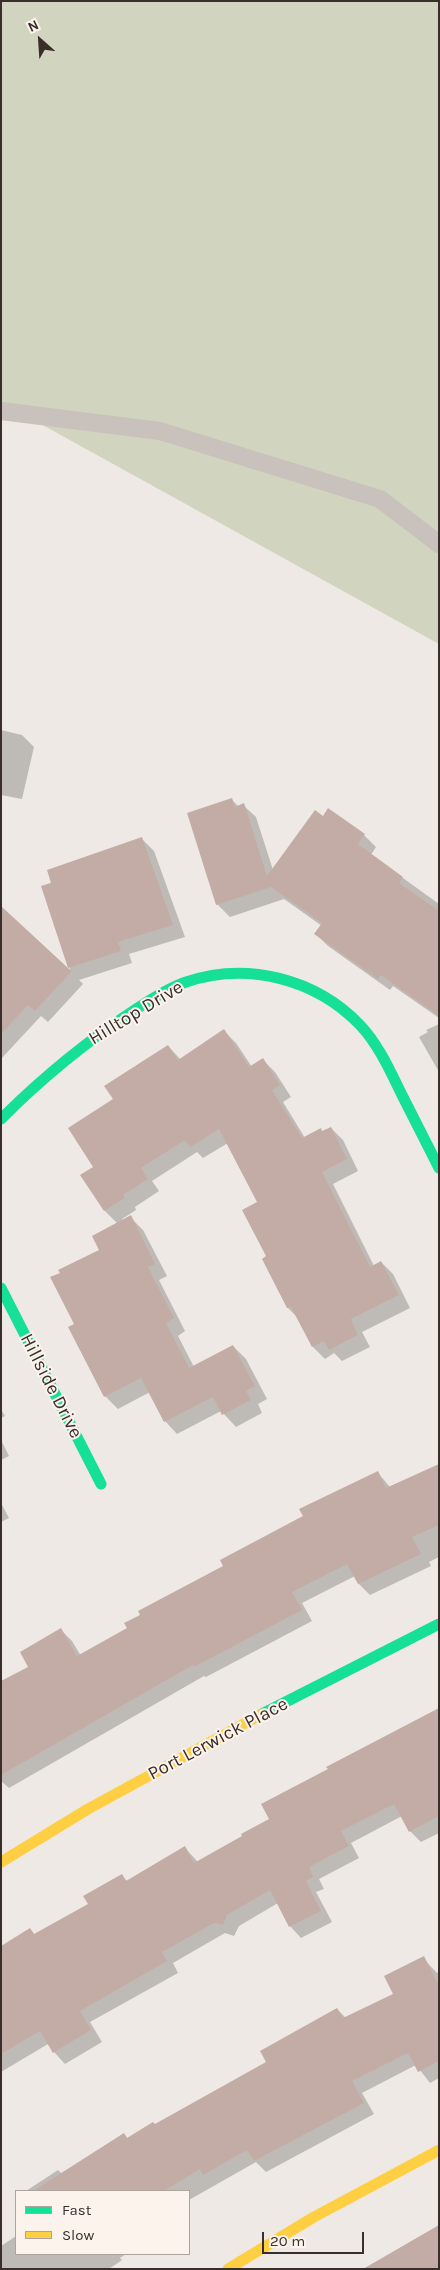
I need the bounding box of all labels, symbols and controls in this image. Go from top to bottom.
north arrow [15,15,65,65]
text: N [25,16,41,36]
street label: Hilltop Drive [84,976,188,1050]
street label: Hillside Drive [15,1330,87,1442]
street label: Port Lerwick Place [144,1692,292,1786]
legend [15,2190,190,2255]
text: Fast [62,2201,91,2219]
scale bar [265,2222,368,2254]
text: Slow [62,2226,94,2244]
text: 20 m [270,2232,305,2250]

